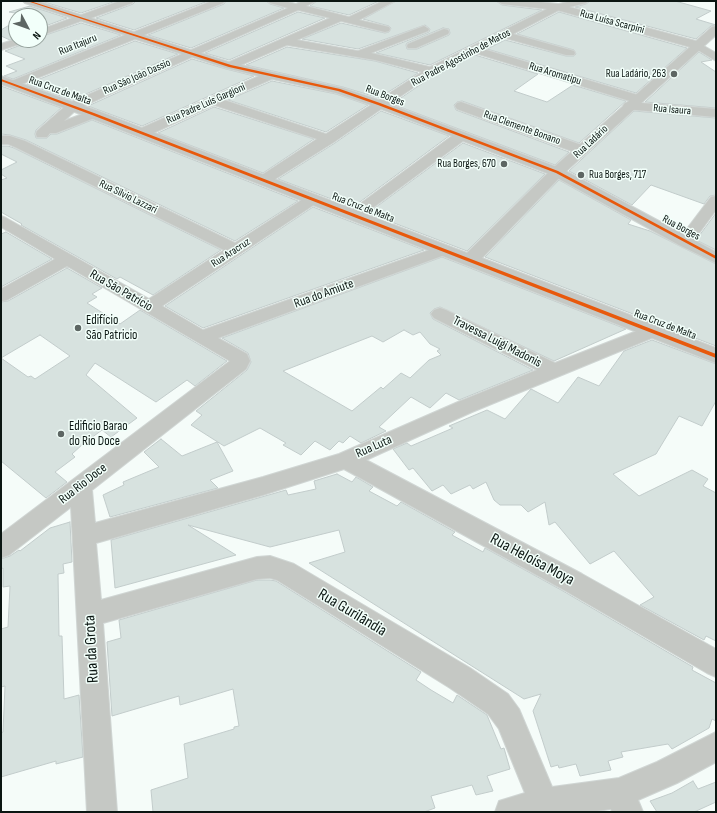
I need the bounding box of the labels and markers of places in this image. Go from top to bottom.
place label: Rua Ladário, 263 [606,67,666,81]
marker: Rua Ladário, 263 [669,69,679,79]
place label: Rua Borges, 670 [437,157,496,171]
marker: Rua Borges, 670 [499,159,509,169]
place label: Rua Borges, 717 [589,168,646,182]
marker: Rua Borges, 717 [576,170,586,180]
place label: Edifício São Patricio [86,313,137,344]
marker: Edifício São Patricio [73,323,83,333]
place label: Edificio Barao do Rio Doce [69,419,128,450]
marker: Edificio Barao do Rio Doce [56,429,66,439]

